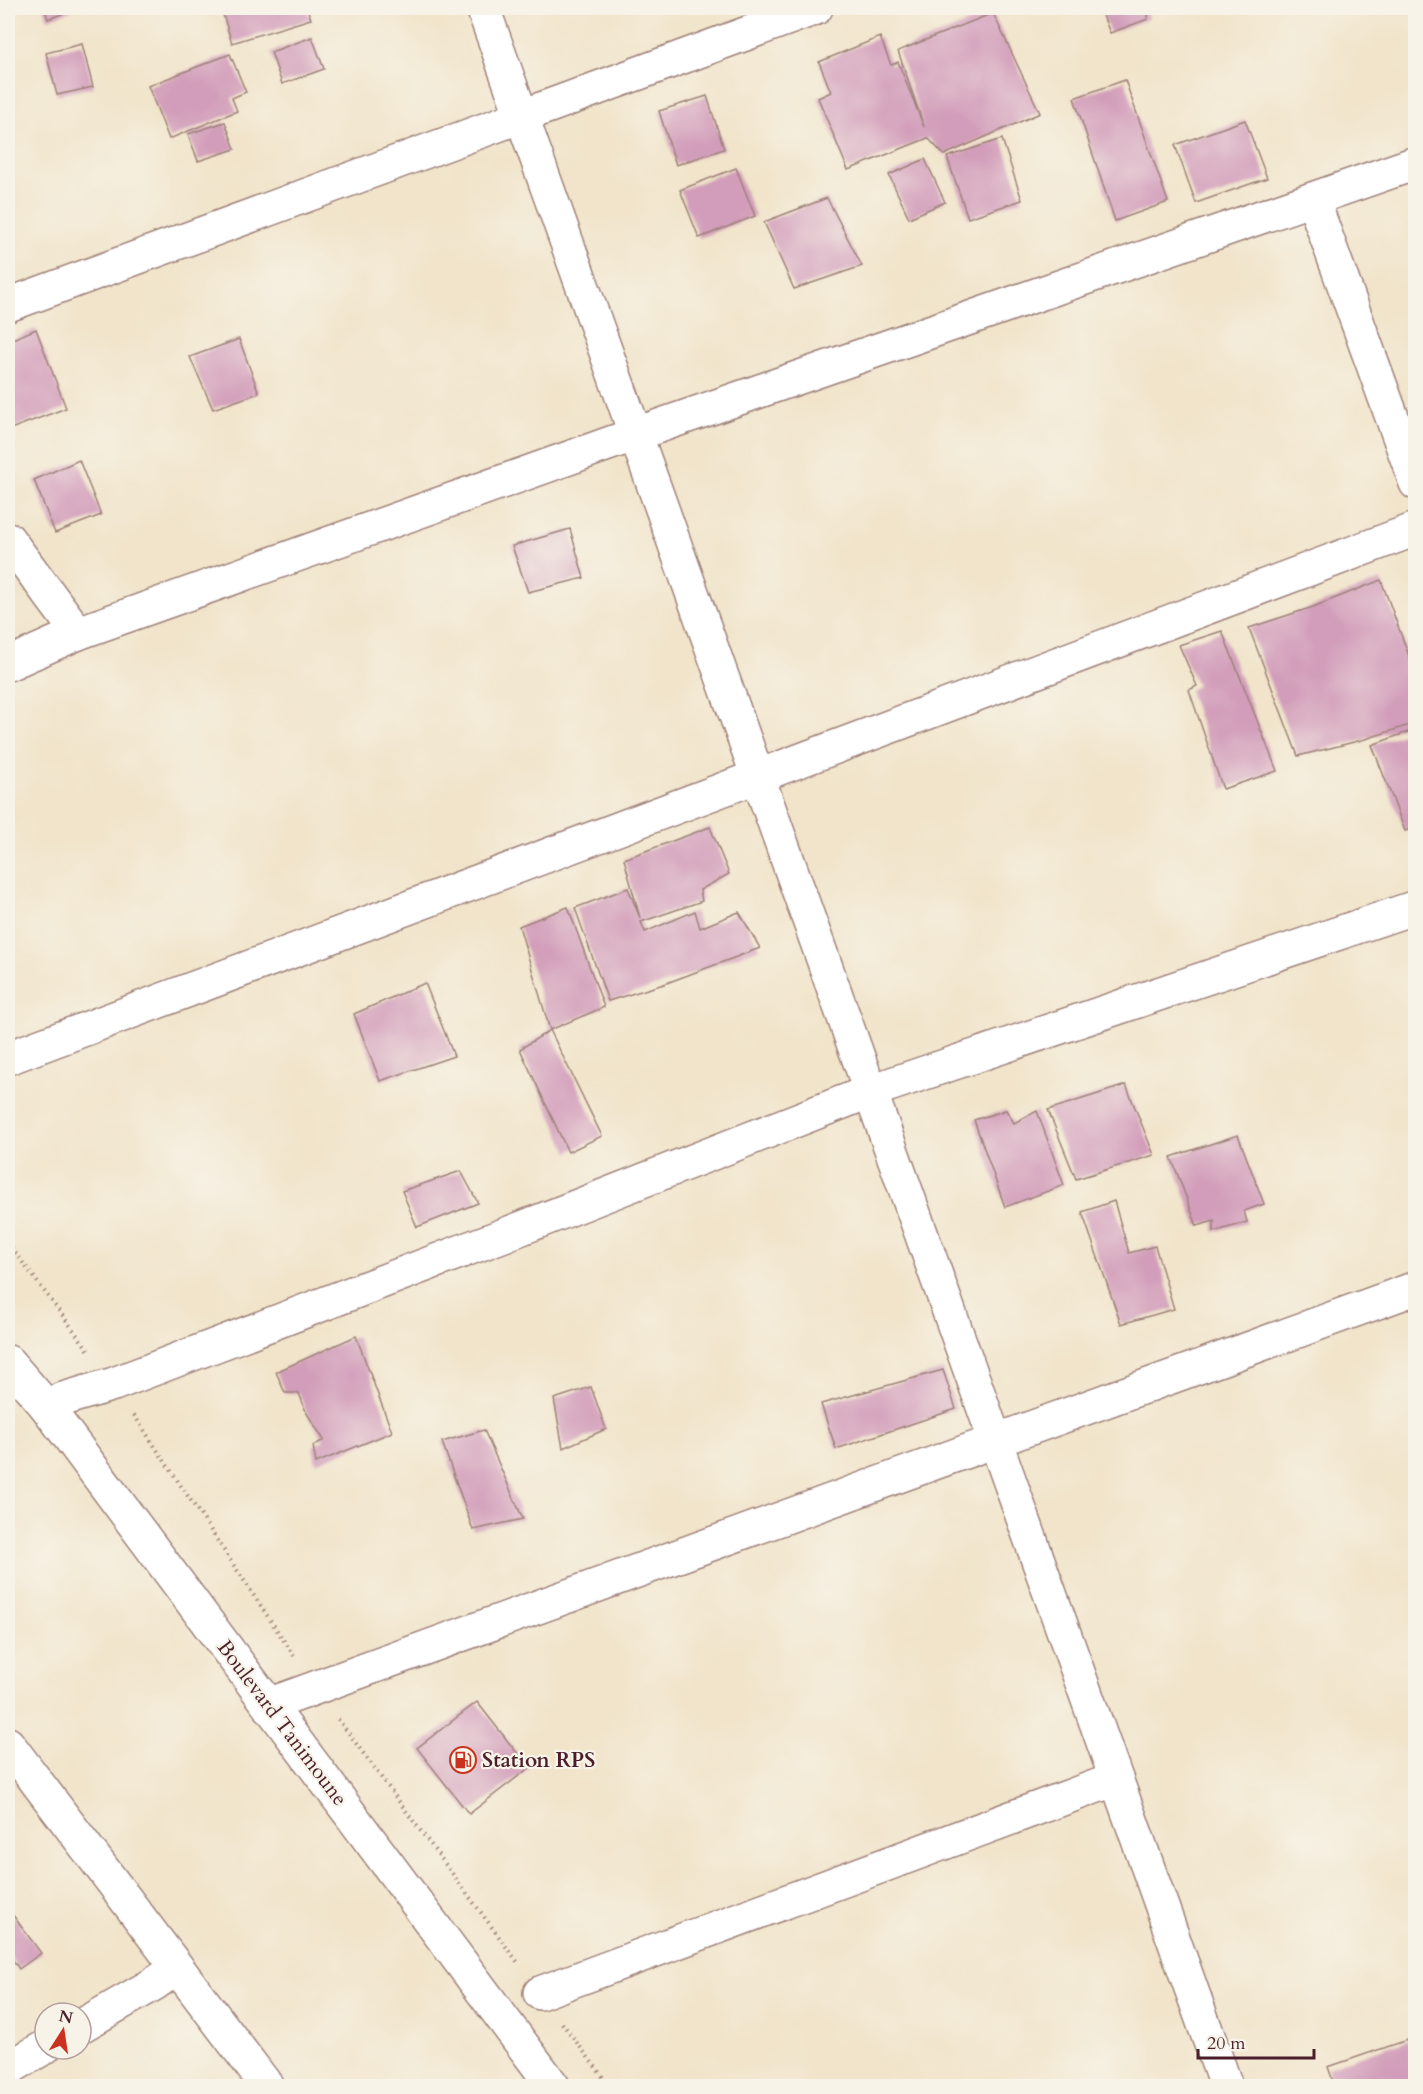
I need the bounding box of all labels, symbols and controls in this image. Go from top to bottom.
street label: Boulevard Tanimoune [210,1634,354,1812]
fuel station icon: Station RPS [448,1745,478,1775]
place label: Station RPS [482,1746,595,1775]
north arrow [33,2001,93,2061]
text: N [57,2005,75,2030]
scale bar [1198,2022,1314,2060]
text: 20 m [1207,2031,1246,2056]

